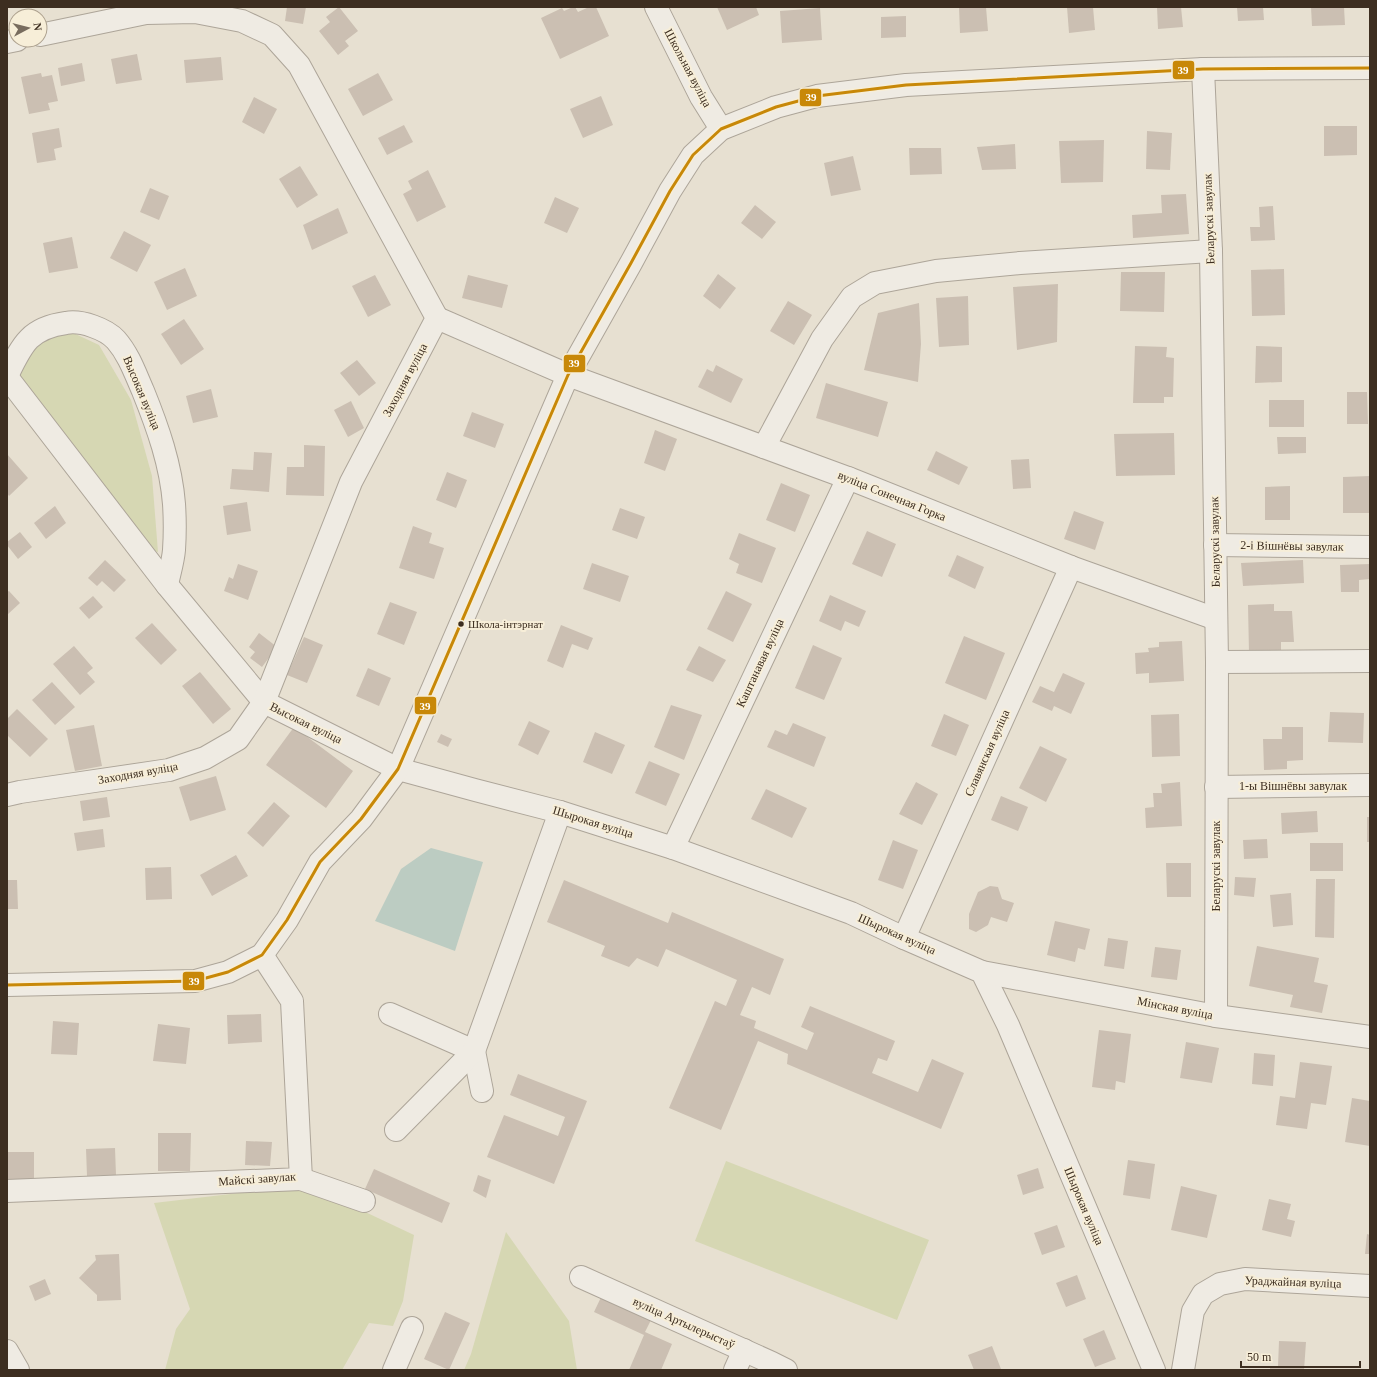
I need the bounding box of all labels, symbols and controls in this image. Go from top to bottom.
north arrow [8,8,48,48]
text: N [31,22,44,32]
street label: Школьная вуліца [661,26,715,110]
line badge: 39 [1172,60,1195,80]
text: 39 [1178,64,1189,76]
line badge: 39 [799,88,822,107]
text: 39 [806,91,817,103]
street label: Беларускі завулак [1200,173,1218,265]
street label: Заходняя вуліца [380,340,430,419]
street label: Высокая вуліца [120,354,164,433]
line badge: 39 [563,354,586,373]
text: 39 [569,357,580,369]
street label: вуліца Сонечная Горка [836,468,949,524]
street label: Беларускі завулак [1207,496,1223,588]
street label: 2-і Вішнёвы завулак [1240,538,1344,554]
street label: Каштанавая вуліца [733,616,787,709]
place label: Школа-інтэрнат [468,618,543,630]
marker: Школа-інтэрнат [456,619,466,629]
line badge: 39 [414,696,437,715]
street label: Высокая вуліца [268,699,345,747]
text: 39 [420,700,431,712]
street label: Славянская вуліца [962,707,1013,799]
street label: Заходняя вуліца [97,759,180,787]
street label: 1-ы Вішнёвы завулак [1239,779,1347,793]
street label: Шырокая вуліца [551,803,636,841]
street label: Беларускі завулак [1209,820,1223,911]
street label: Шырокая вуліца [856,911,939,958]
line badge: 39 [182,971,205,991]
text: 39 [189,975,200,987]
street label: Мінская вуліца [1136,994,1215,1022]
street label: Шырокая вуліца [1061,1165,1107,1248]
street label: Майскі завулак [218,1169,296,1189]
street label: Ураджайная вуліца [1244,1273,1342,1291]
street label: вуліца Артылерыстаў [631,1294,737,1352]
scale bar [1241,1343,1360,1369]
text: 50 m [1247,1350,1272,1364]

